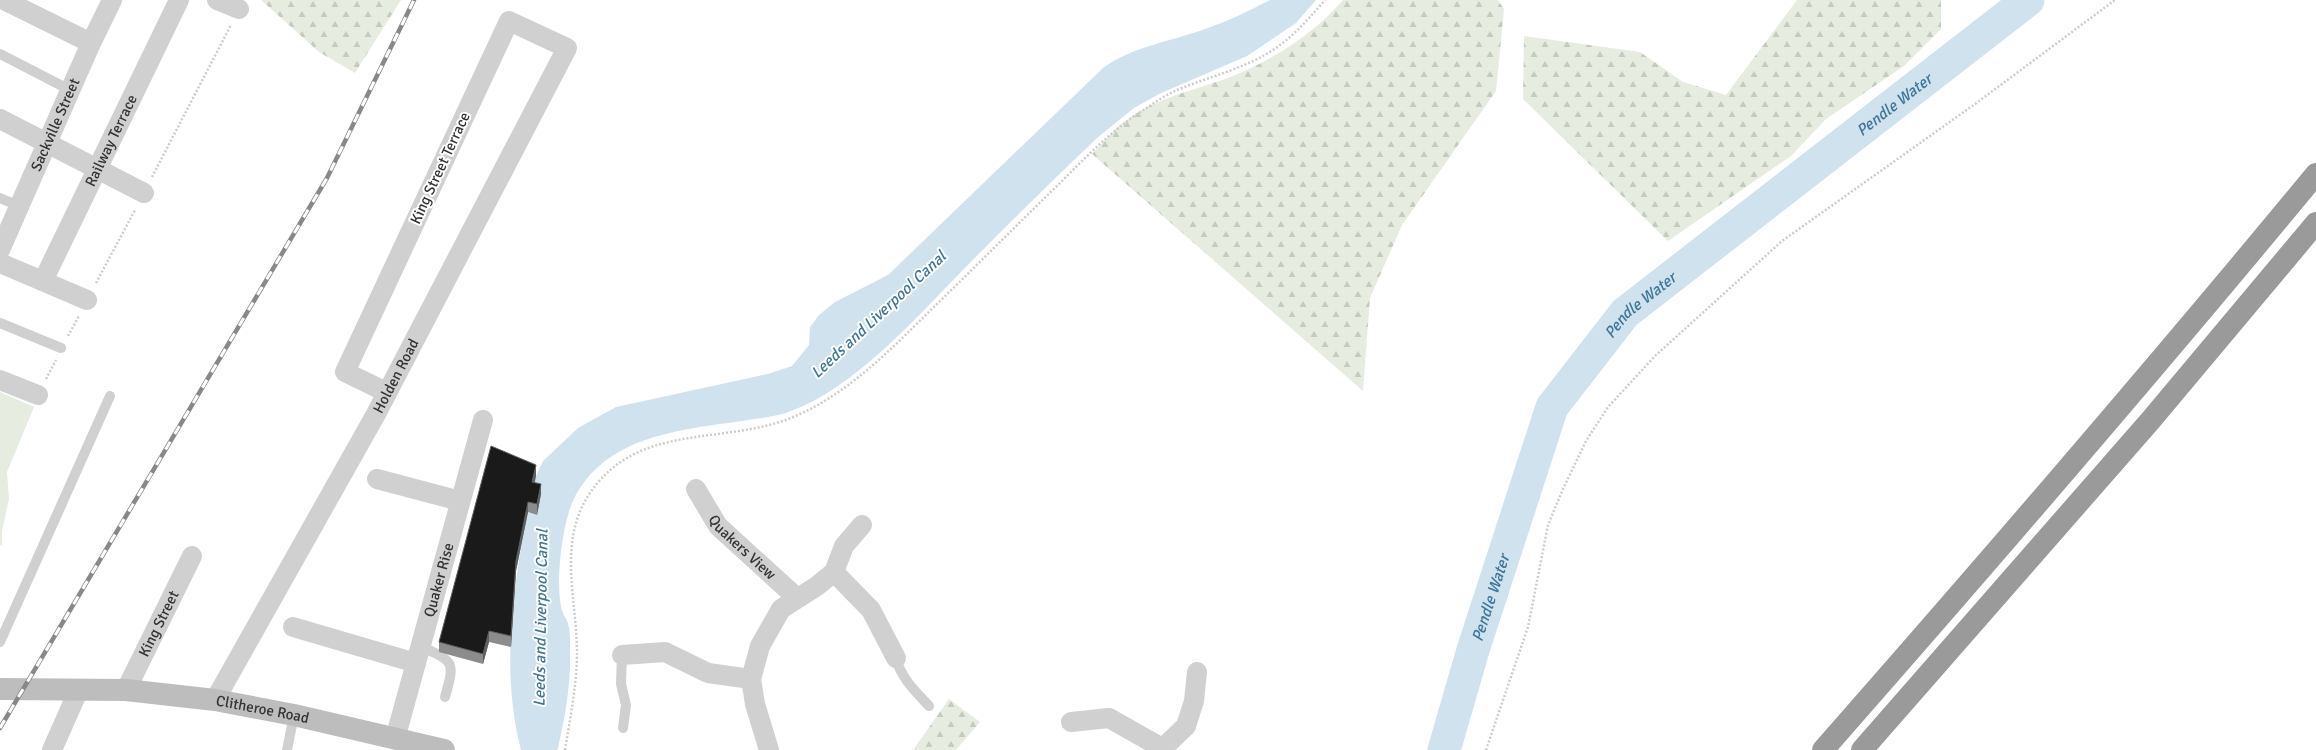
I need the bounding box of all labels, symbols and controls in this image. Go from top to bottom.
water label: Pendle Water [1853,68,1938,141]
street label: Sackville Street [27,75,83,174]
street label: Railway Terrace [81,92,141,190]
street label: King Street Terrace [406,109,474,227]
water label: Leeds and Liverpool Canal [807,246,951,383]
water label: Pendle Water [1600,267,1682,343]
street label: Holden Road [369,336,423,416]
street label: Quakers View [704,512,780,583]
water label: Leeds and Liverpool Canal [529,528,553,707]
street label: Quaker Rise [420,541,458,619]
water label: Pendle Water [1467,550,1515,644]
street label: King Street [135,588,183,660]
street label: Clitheroe Road [215,691,311,727]

